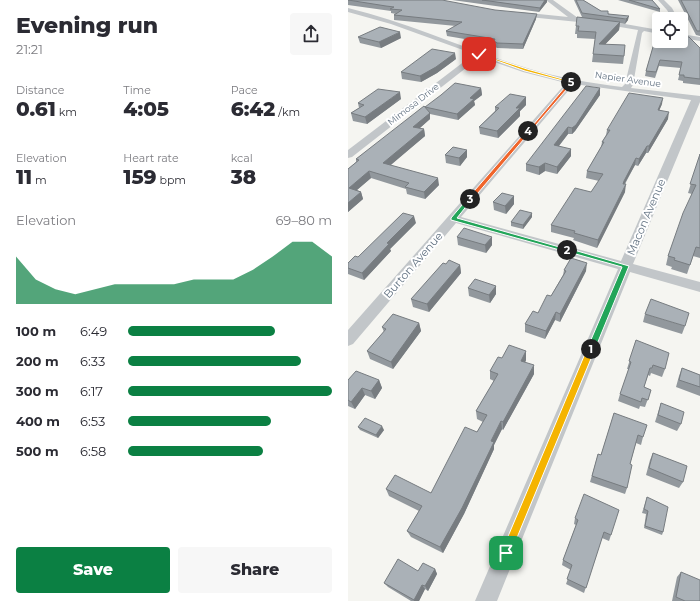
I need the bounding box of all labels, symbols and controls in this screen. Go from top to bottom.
text: Evening run [16,12,158,39]
map controls [652,12,688,48]
button: locate [652,12,688,48]
button: share [290,13,332,55]
pin [462,37,496,71]
text: 21:21 [16,41,43,57]
icon: check [468,43,490,65]
street label: Napier Avenue [594,69,662,89]
pin: 5 [561,72,581,92]
text: 5 [568,75,574,89]
street label: Mimosa Drive [385,80,441,127]
text: Distance [16,83,64,97]
text: Time [123,83,151,97]
text: Pace [231,83,258,97]
text: 0.61 [16,97,56,121]
text: 4:05 [123,97,169,121]
text: 6:42 [231,97,275,121]
text: km [56,105,77,119]
text: /km [275,105,300,119]
pin: 4 [518,121,538,141]
text: 4 [524,124,532,138]
text: Elevation [16,151,67,165]
text: Heart rate [123,151,179,165]
text: kcal [231,151,253,165]
text: 11 [16,165,32,189]
text: 159 [123,165,157,189]
text: 38 [231,165,256,189]
text: m [32,173,47,187]
text: bpm [157,173,186,187]
street label: Macon Avenue [624,176,669,257]
pin: 3 [460,189,480,209]
text: 3 [467,192,473,206]
text: Elevation [16,212,76,228]
text: 69–80 m [275,212,332,228]
street label: Burton Avenue [380,229,446,301]
pin: 2 [557,240,577,260]
text: 2 [564,243,570,257]
text: 100 m [16,323,56,339]
text: 6:49 [80,323,107,339]
pin: 1 [581,339,601,359]
text: 1 [589,342,593,356]
text: 200 m [16,353,59,369]
text: 6:33 [80,353,105,369]
text: 300 m [16,383,59,399]
text: 6:17 [80,383,103,399]
text: 400 m [16,413,60,429]
text: 6:53 [80,413,105,429]
text: 500 m [16,443,59,459]
text: 6:58 [80,443,106,459]
pin [489,536,523,570]
icon: arrive [495,542,517,564]
button: Save [16,547,170,593]
button: Share [178,547,332,593]

